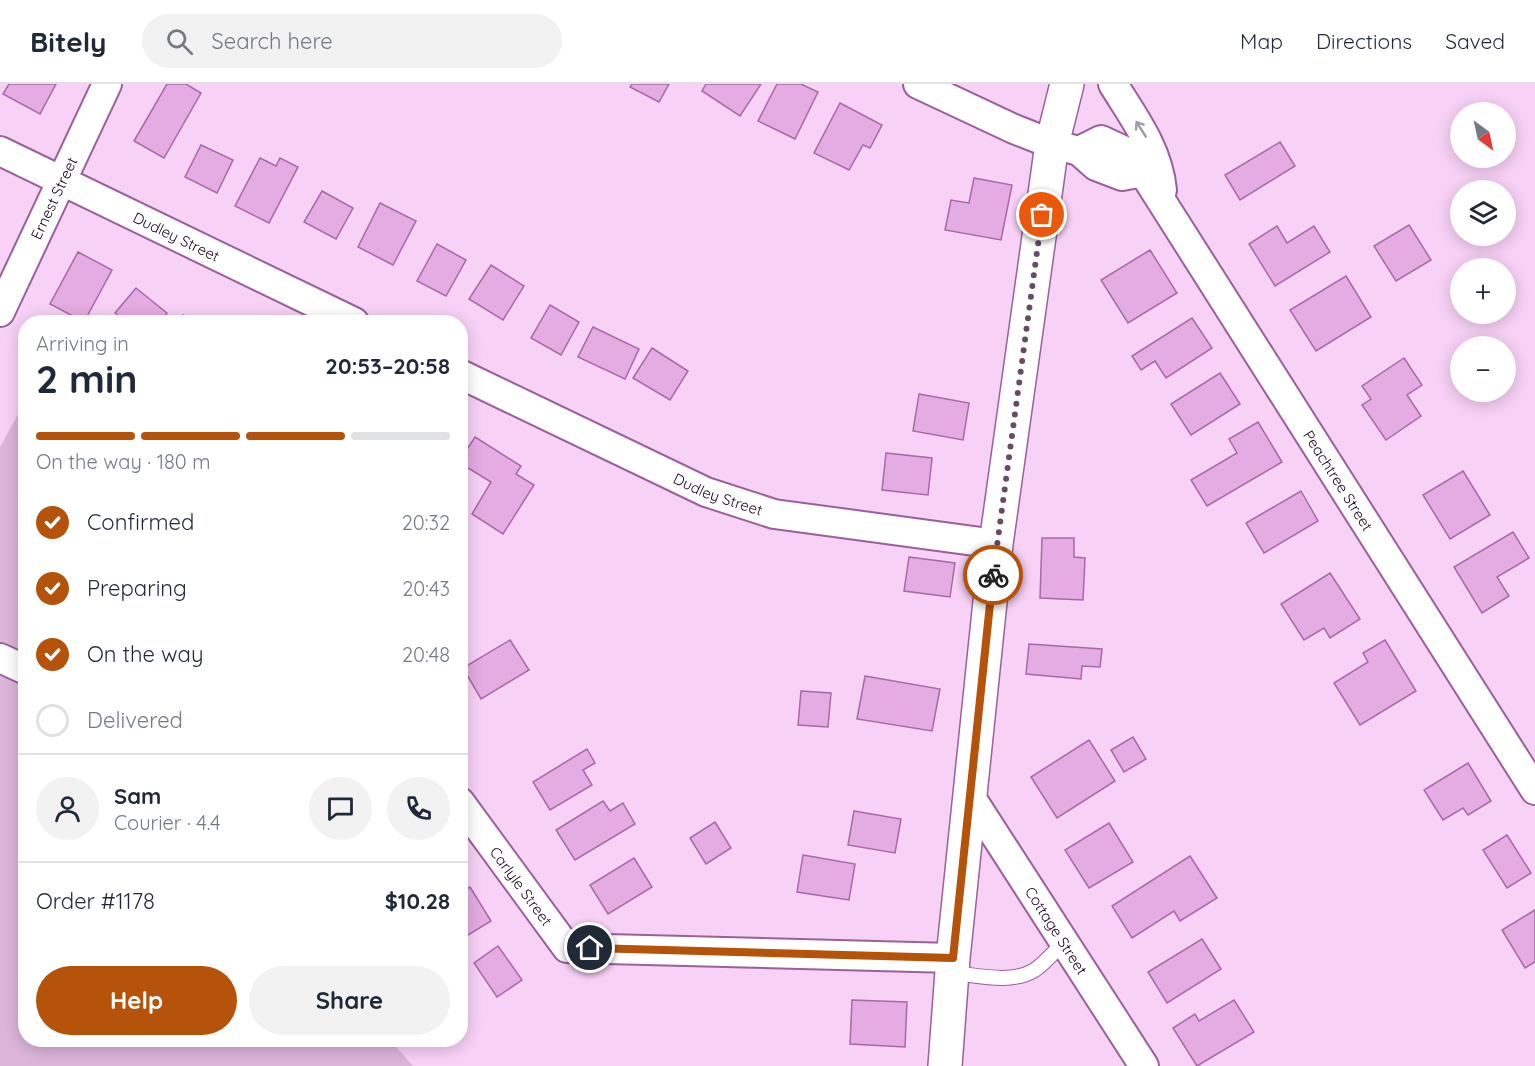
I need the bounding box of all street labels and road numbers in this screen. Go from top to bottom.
street label: Ernest Street [26,154,81,242]
street label: Dudley Street [130,207,223,265]
street label: Peachtree Street [1300,427,1378,534]
street label: Dudley Street [671,468,765,519]
street label: Carlyle Street [486,843,557,929]
street label: Cottage Street [1021,883,1092,978]

